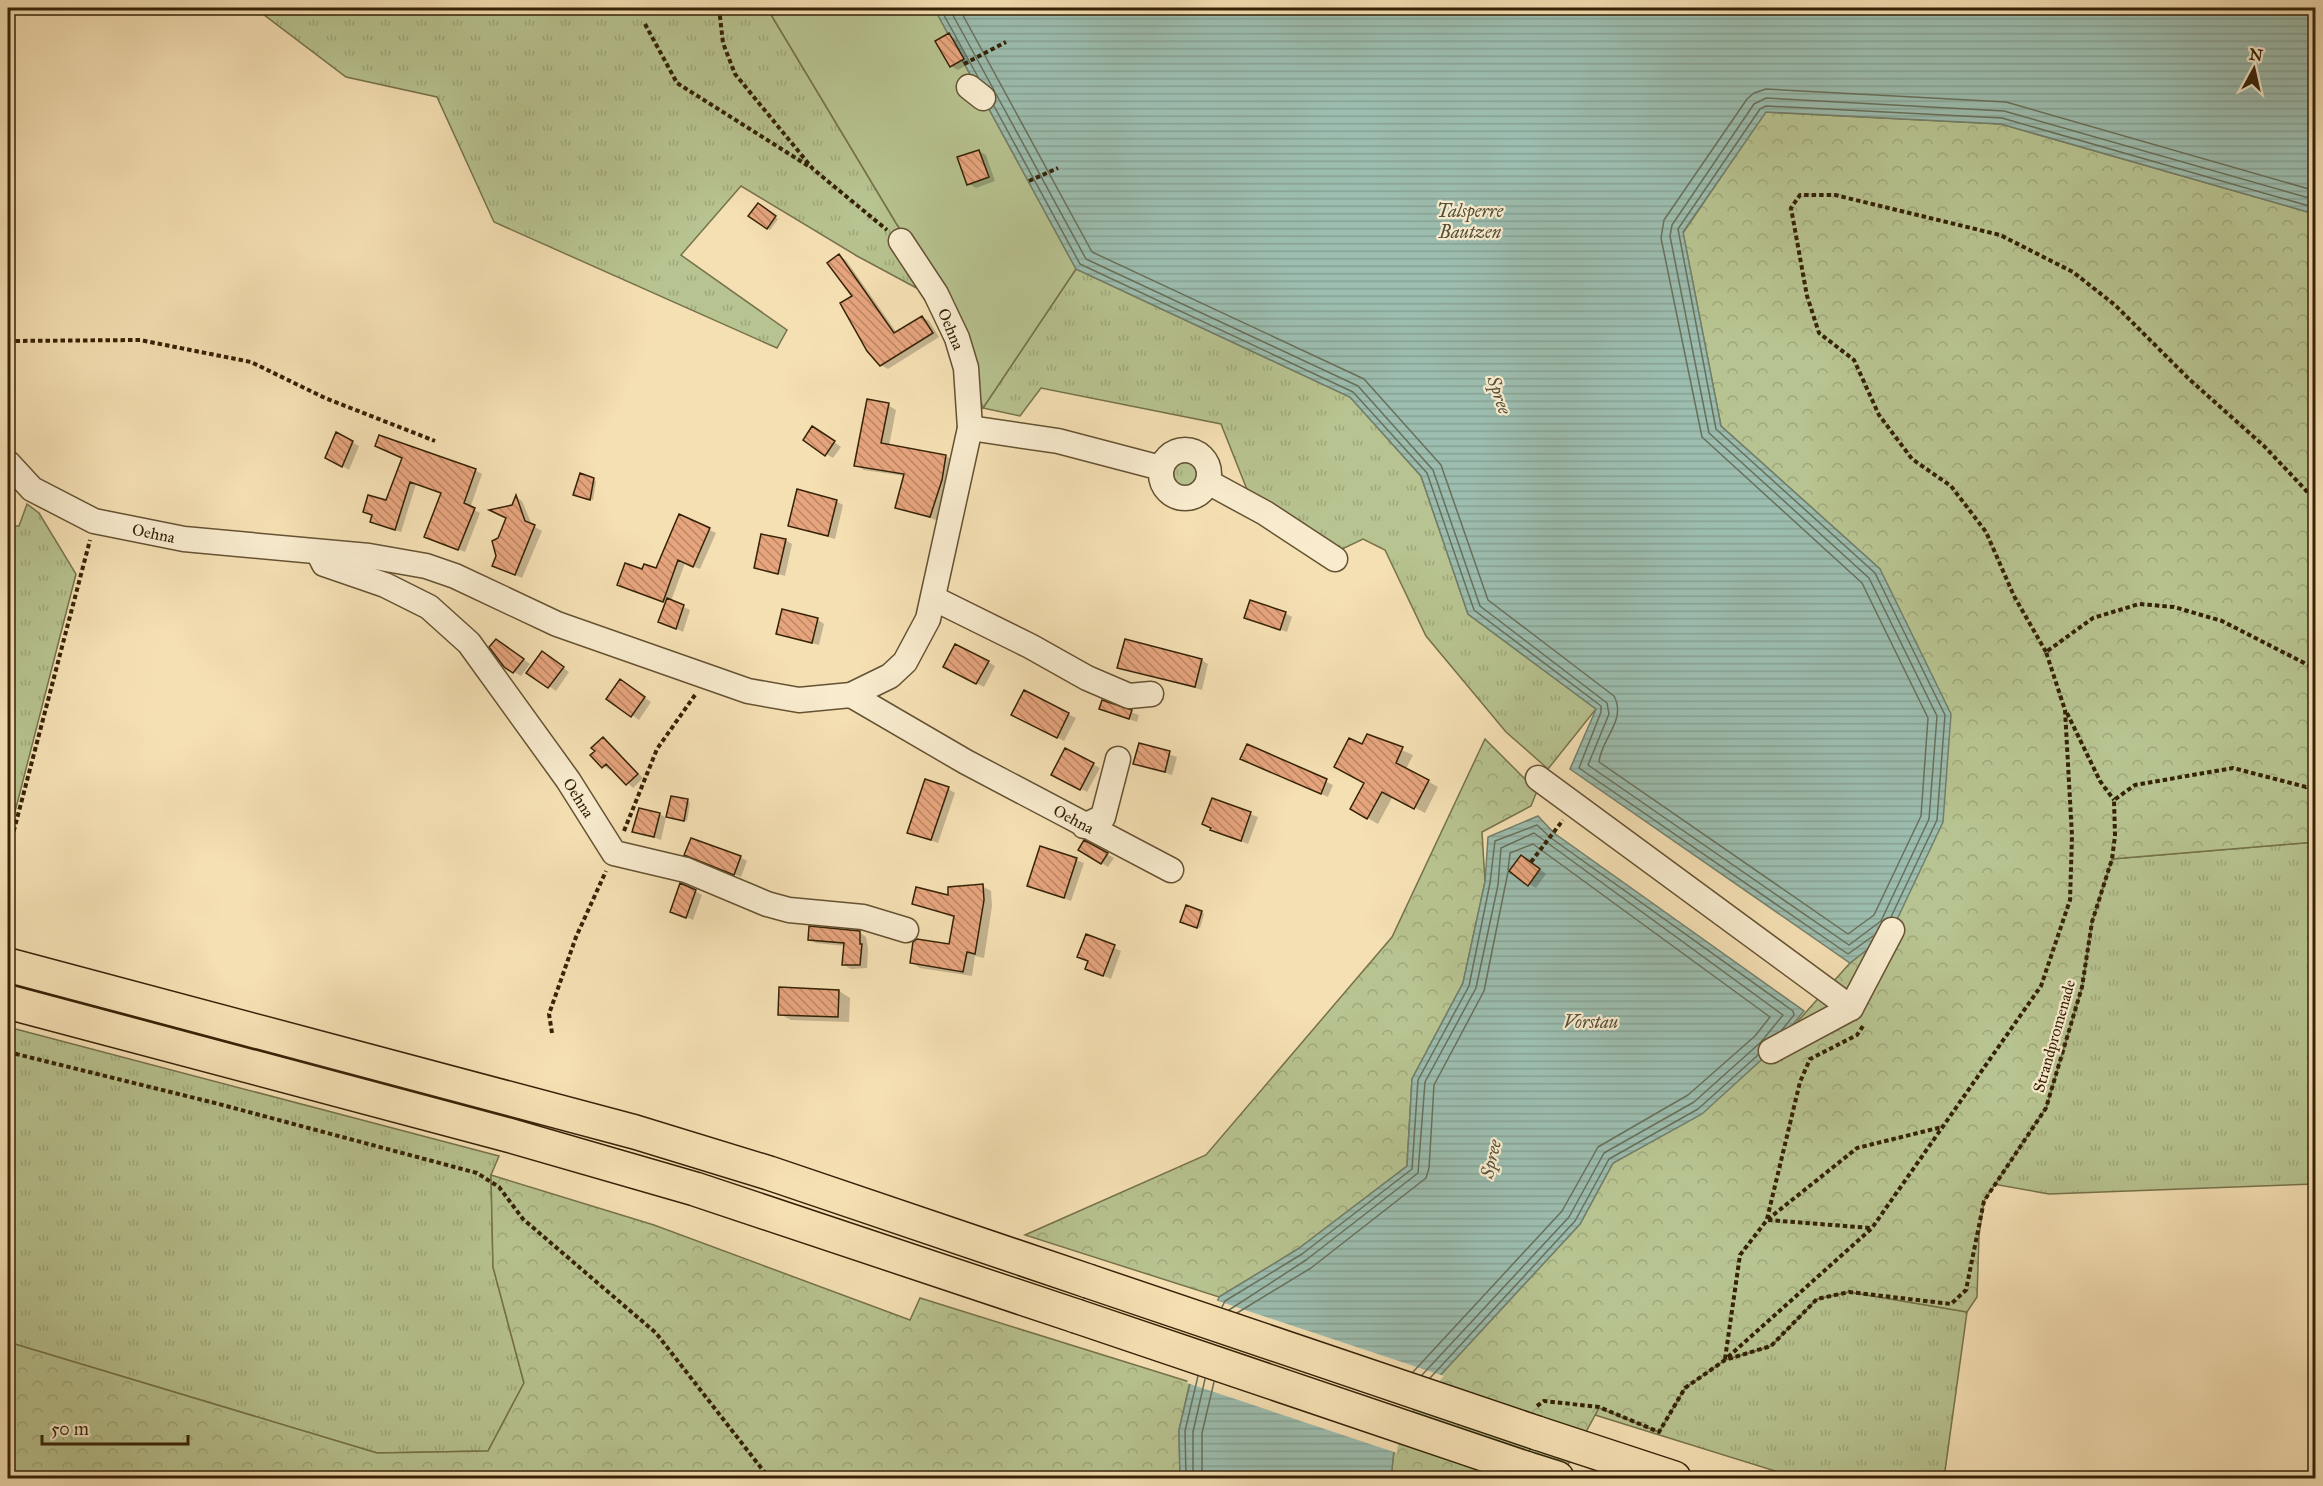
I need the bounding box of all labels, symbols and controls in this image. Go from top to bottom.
north arrow [2224,39,2284,99]
text: N [2248,44,2264,65]
water label: Talsperre Bautzen [1437,200,1505,243]
street label: Oehna [934,305,968,353]
water label: Spree [1481,372,1516,419]
street label: Oehna [131,519,177,547]
street label: Oehna [560,774,599,821]
street label: Oehna [1050,800,1098,837]
street label: Strandpromenade [2029,977,2079,1095]
water label: Vorstau [1564,1011,1618,1033]
water label: Spree [1476,1136,1507,1182]
scale bar [42,1408,188,1446]
text: 50 m [51,1418,89,1440]

